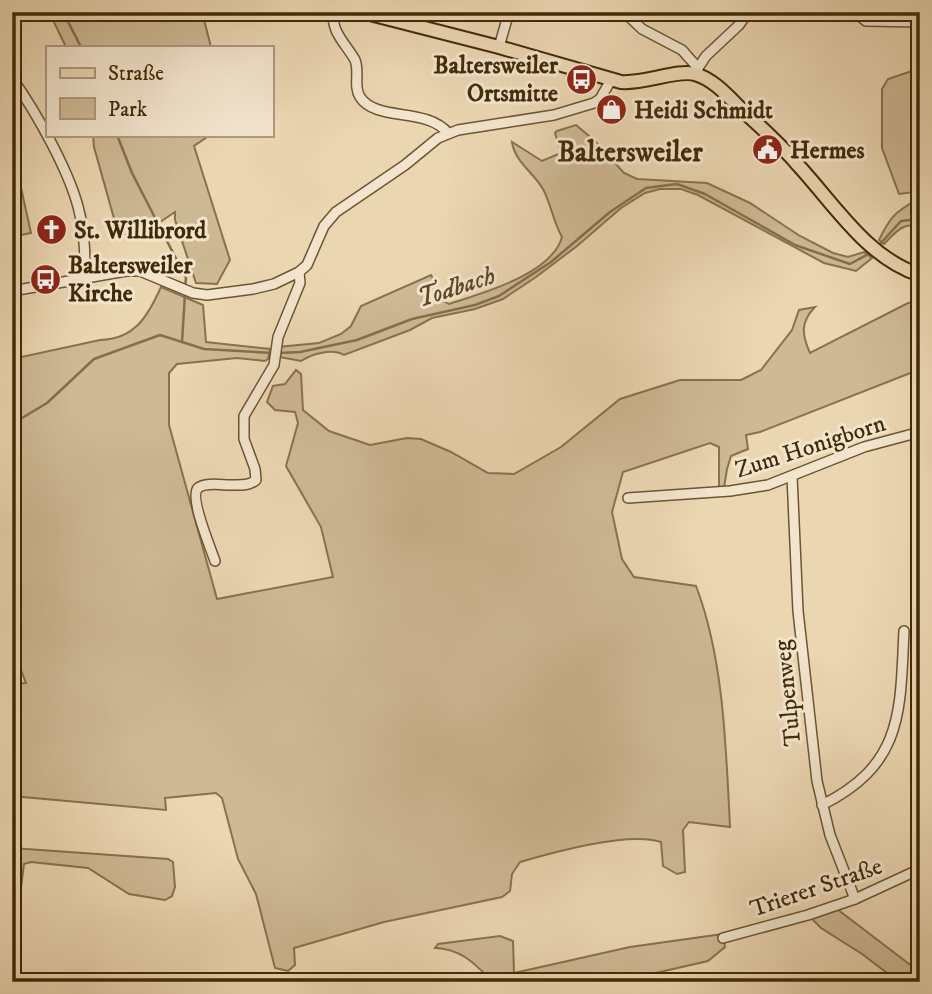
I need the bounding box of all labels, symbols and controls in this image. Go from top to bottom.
legend [46,46,273,136]
place label: Baltersweiler Ortsmitte [434,51,559,109]
text: Straße [108,61,164,87]
bus stop icon: Baltersweiler Ortsmitte [564,62,598,96]
shop icon: Heidi Schmidt [594,93,628,127]
place label: Heidi Schmidt [634,96,773,126]
text: Park [108,97,148,123]
public building icon: Hermes [750,133,784,167]
district label: Baltersweiler [557,135,703,170]
place label: Hermes [790,136,865,166]
church icon: St. Willibrord [34,213,68,247]
place label: St. Willibrord [74,216,207,246]
place label: Baltersweiler Kirche [68,251,194,309]
water label: Todbach [413,259,500,316]
bus stop icon: Baltersweiler Kirche [28,262,62,296]
street label: Zum Honigborn [731,408,890,485]
street label: Tulpenweg [767,638,808,747]
street label: Trierer Straße [746,851,886,925]

